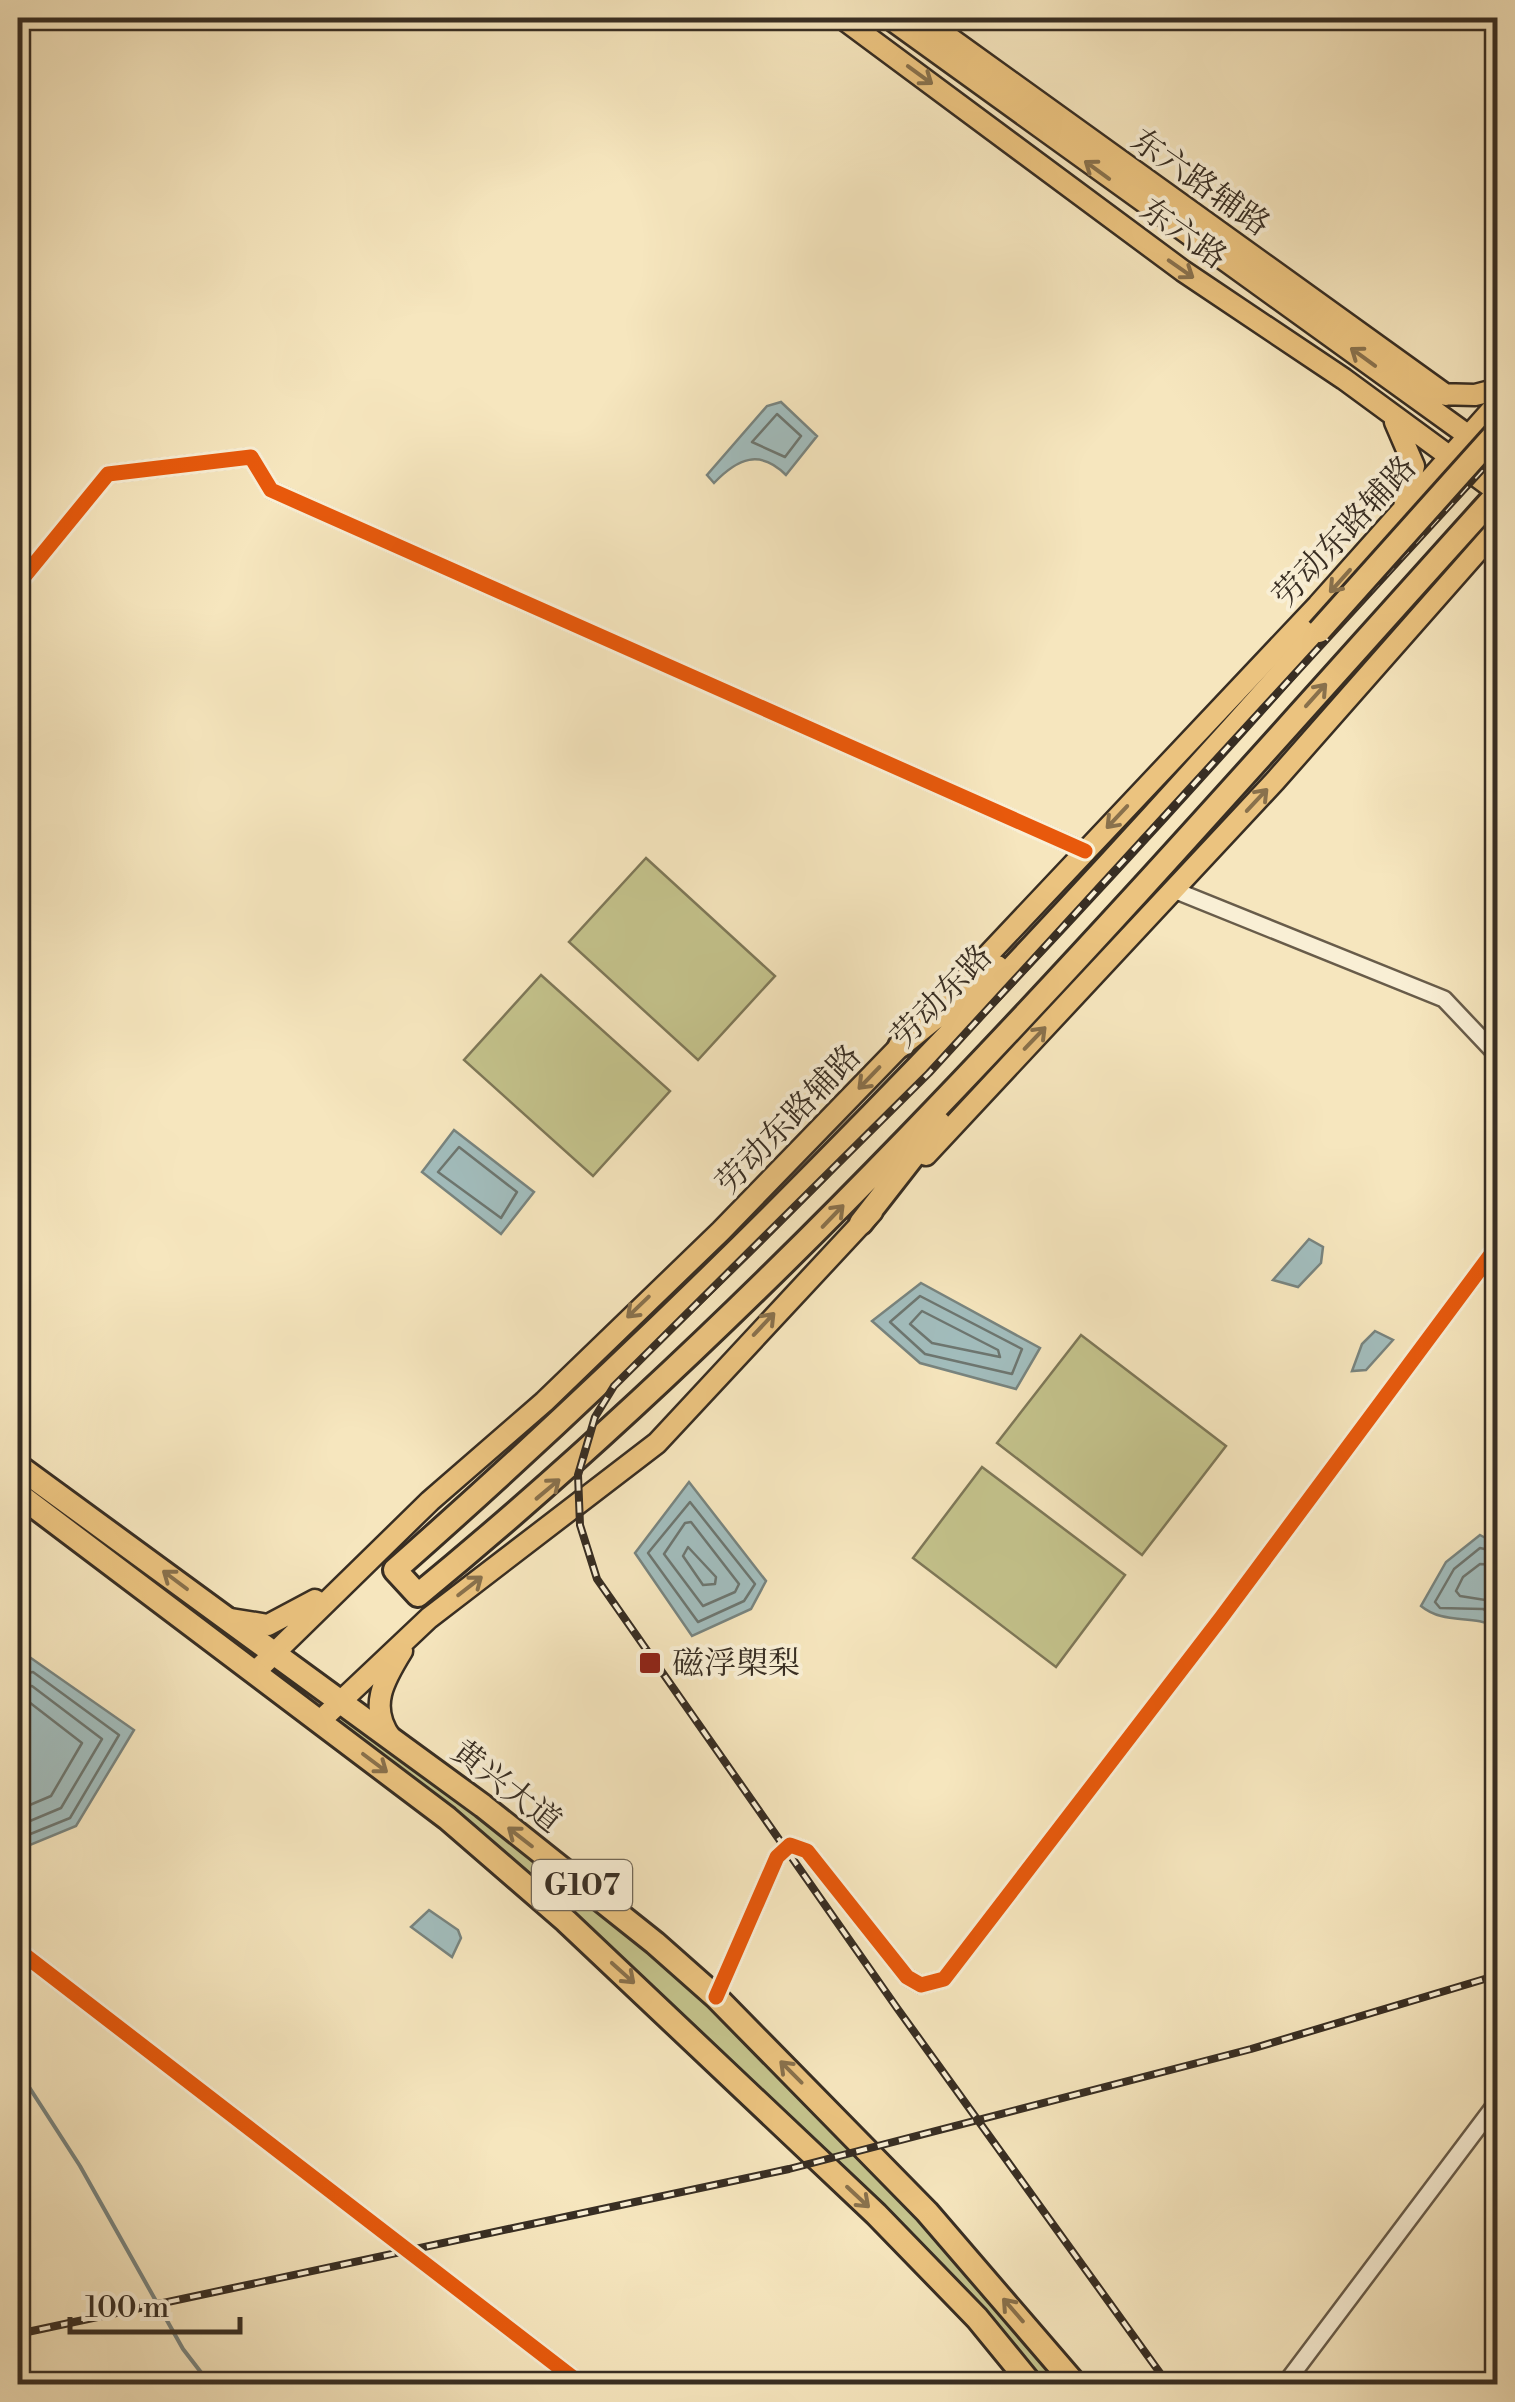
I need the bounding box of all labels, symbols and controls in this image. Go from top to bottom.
one-way arrow [906,65,933,86]
street label: 东六路辅路 [1124,120,1278,244]
one-way arrow [1084,159,1112,180]
street label: 东六路 [1134,190,1234,276]
one-way arrow [1167,258,1194,279]
one-way arrow [1350,347,1377,368]
street label: 劳动东路辅路 [1265,448,1425,616]
one-way arrow [1329,568,1352,593]
one-way arrow [1304,683,1327,708]
one-way arrow [1245,788,1268,813]
one-way arrow [1105,805,1129,829]
street label: 劳动东路 [883,937,1001,1057]
one-way arrow [1023,1026,1047,1050]
street label: 劳动东路辅路 [708,1037,870,1203]
one-way arrow [857,1066,881,1090]
one-way arrow [821,1204,845,1228]
one-way arrow [627,1295,651,1319]
one-way arrow [752,1313,776,1337]
one-way arrow [534,1478,560,1500]
one-way arrow [162,1569,189,1590]
one-way arrow [456,1575,483,1596]
place label: 磁浮㮾梨 [672,1644,800,1684]
marker: 磁浮㮾梨 [637,1650,663,1676]
street label: 黄兴大道 [444,1732,569,1842]
one-way arrow [361,1752,388,1773]
one-way arrow [507,1826,533,1848]
road number: G107 [532,1860,632,1910]
one-way arrow [610,1961,635,1984]
one-way arrow [780,2061,804,2085]
one-way arrow [845,2185,870,2209]
scale bar [70,2272,240,2334]
text: 100 m [85,2289,169,2327]
one-way arrow [1001,2298,1024,2323]

